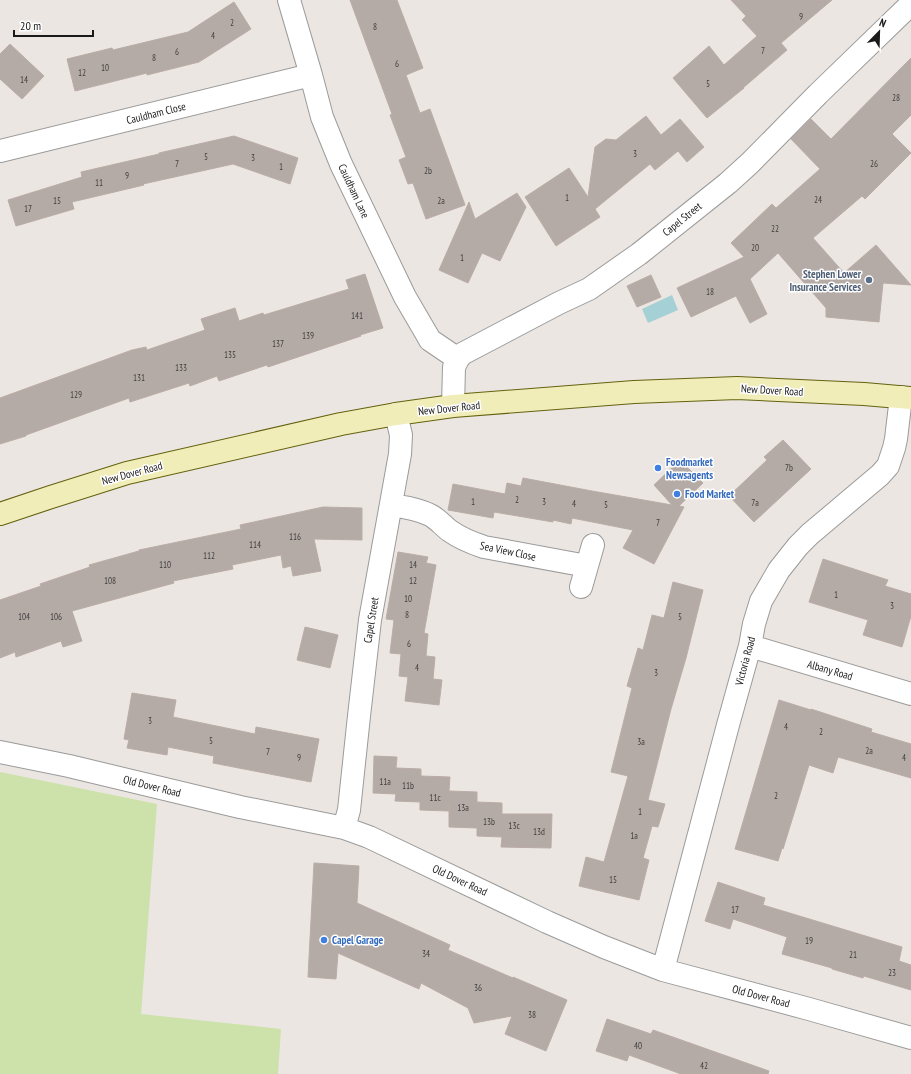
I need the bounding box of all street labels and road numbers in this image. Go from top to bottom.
street label: Cauldham Close [125,99,188,127]
street label: Cauldham Lane [335,162,373,221]
street label: Capel Street [660,199,704,239]
street label: New Dover Road [741,381,804,399]
street label: New Dover Road [417,398,481,418]
street label: New Dover Road [100,458,164,488]
street label: Sea View Close [479,538,538,564]
street label: Capel Street [360,596,382,644]
street label: Victoria Road [732,635,758,688]
street label: Albany Road [806,657,855,683]
street label: Old Dover Road [122,772,183,800]
street label: Old Dover Road [430,861,490,899]
street label: Old Dover Road [731,982,792,1010]

